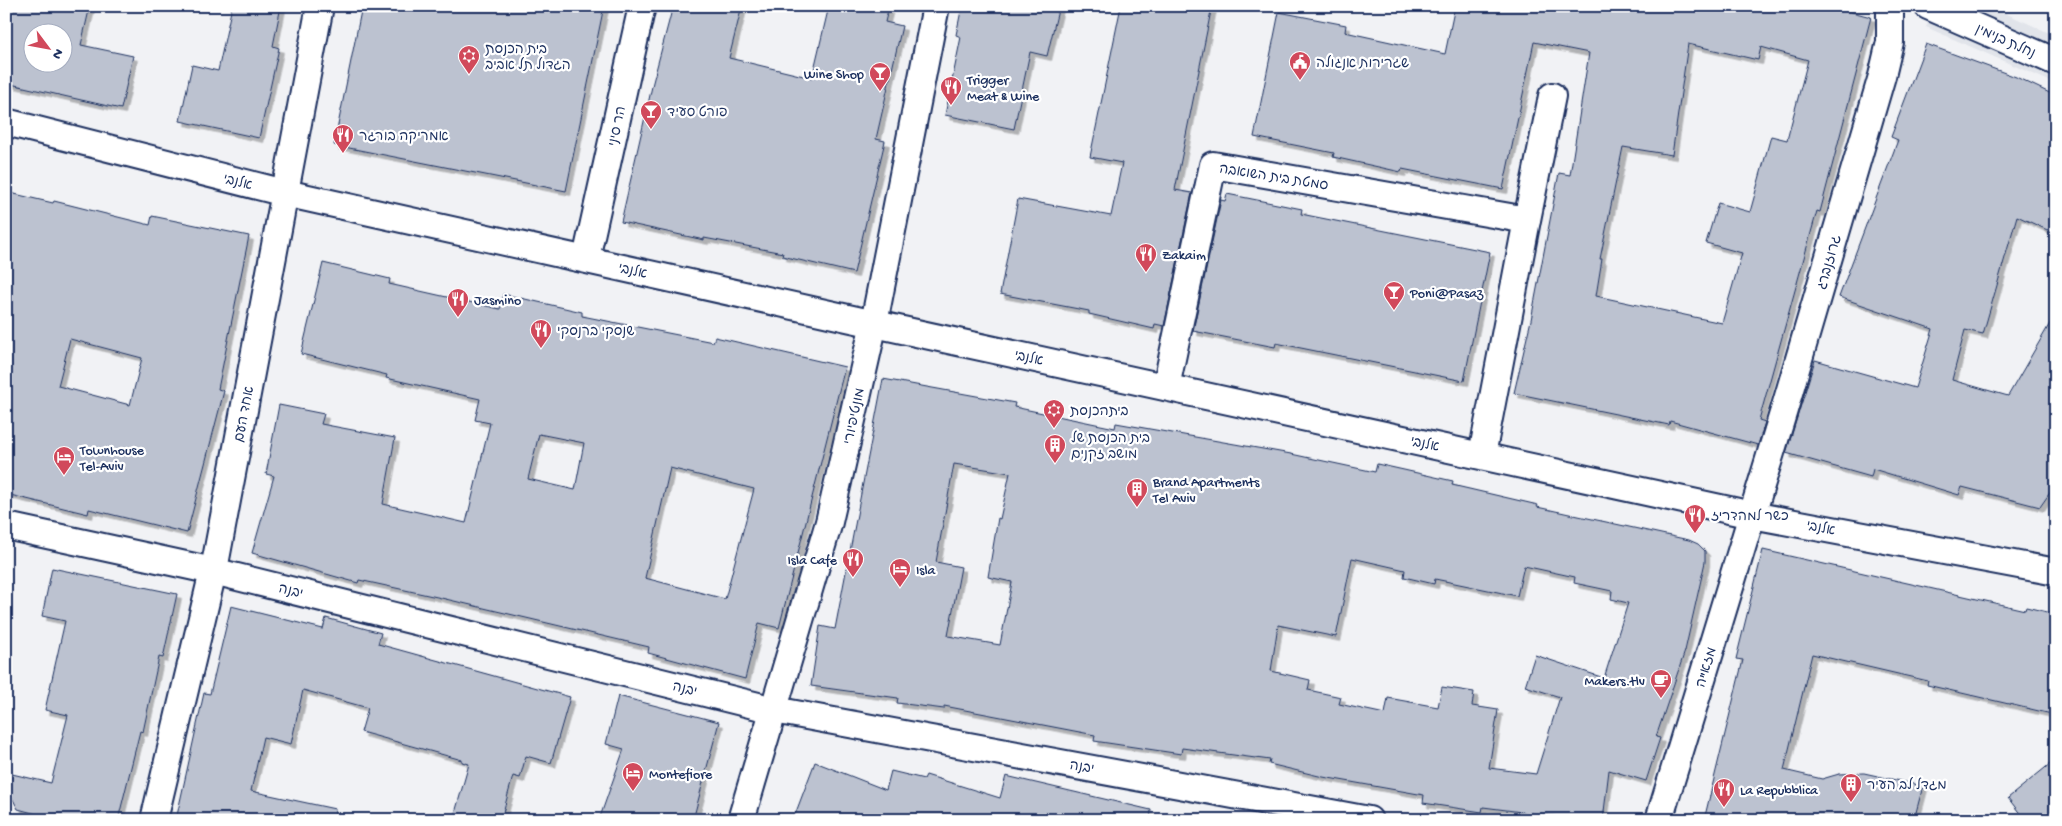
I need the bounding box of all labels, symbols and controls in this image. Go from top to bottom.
street label: נחלת בנימין [1972,21,2038,63]
north arrow [22,22,72,72]
place label: בית הכנסת הגדול תל אביב [485,42,571,75]
synagogue icon: בית הכנסת הגדול תל אביב [457,44,481,75]
text: N [47,45,67,62]
public building icon: שגרירות אנגולה [1288,50,1312,81]
place label: שגרירות אנגולה [1316,55,1409,73]
bar icon: Wine Shop [868,61,892,92]
place label: Wine Shop [804,67,864,84]
place label: Trigger Meat & Wine [966,73,1040,106]
restaurant icon: Trigger Meat & Wine [939,75,963,106]
bar icon: פורט סעיד [639,99,663,130]
street label: הר סיני [606,105,631,148]
place label: פורט סעיד [667,105,727,122]
restaurant icon: אמריקה בורגר [331,123,355,154]
place label: אמריקה בורגר [359,129,449,146]
street label: סמטת בית השואבה [1218,161,1329,195]
street label: אלנבי [221,171,254,195]
street label: גרוזנברג [1814,233,1846,292]
restaurant icon: Zakaim [1134,242,1158,273]
place label: Zakaim [1162,248,1206,265]
street label: אלנבי [616,260,649,284]
bar icon: Poni@Pasaz [1382,280,1406,311]
place label: Poni@Pasaz [1409,286,1484,303]
restaurant icon: Jasmino [446,287,470,318]
place label: Jasmino [474,293,521,310]
restaurant icon: שנסקי ברנסקי [529,318,553,349]
place label: שנסקי ברנסקי [557,324,635,341]
street label: אלנבי [1012,347,1045,371]
street label: אחד העם [232,385,259,444]
street label: מונטיפיורי [841,387,870,446]
synagogue icon: ביתהכנסת [1042,398,1066,429]
place label: ביתהכנסת [1069,404,1129,421]
place label: בית הכנסת של מושב זקנים [1071,430,1150,464]
building icon: בית הכנסת של מושב זקנים [1043,433,1067,464]
street label: אלנבי [1408,433,1441,457]
place label: Townhouse Tel-Aviv [79,443,145,476]
hotel icon: Townhouse Tel-Aviv [52,445,76,476]
place label: Brand Apartments Tel Aviv [1152,475,1260,508]
building icon: Brand Apartments Tel Aviv [1125,477,1149,508]
restaurant icon: כשר למהדריז [1683,503,1707,534]
place label: כשר למהדריז [1711,508,1789,526]
street label: אלנבי [1805,517,1837,541]
restaurant icon: Isla Cafe [841,547,865,578]
place label: Isla Cafe [787,553,838,570]
hotel icon: Isla [888,557,912,588]
place label: Isla [916,563,937,580]
street label: יבנה [276,581,304,604]
street label: מזא"ה [1693,645,1722,690]
cafe icon: Makers.tlv [1649,668,1673,699]
place label: Makers.tlv [1585,674,1645,691]
street label: יבנה [670,679,698,702]
street label: יבנה [1068,758,1095,779]
hotel icon: Montefiore [621,761,645,792]
place label: Montefiore [649,767,713,784]
building icon: מגדל לב העיר [1839,772,1863,803]
restaurant icon: La Repubblica [1712,777,1736,808]
place label: מגדל לב העיר [1867,777,1947,795]
place label: La Repubblica [1740,783,1819,800]

